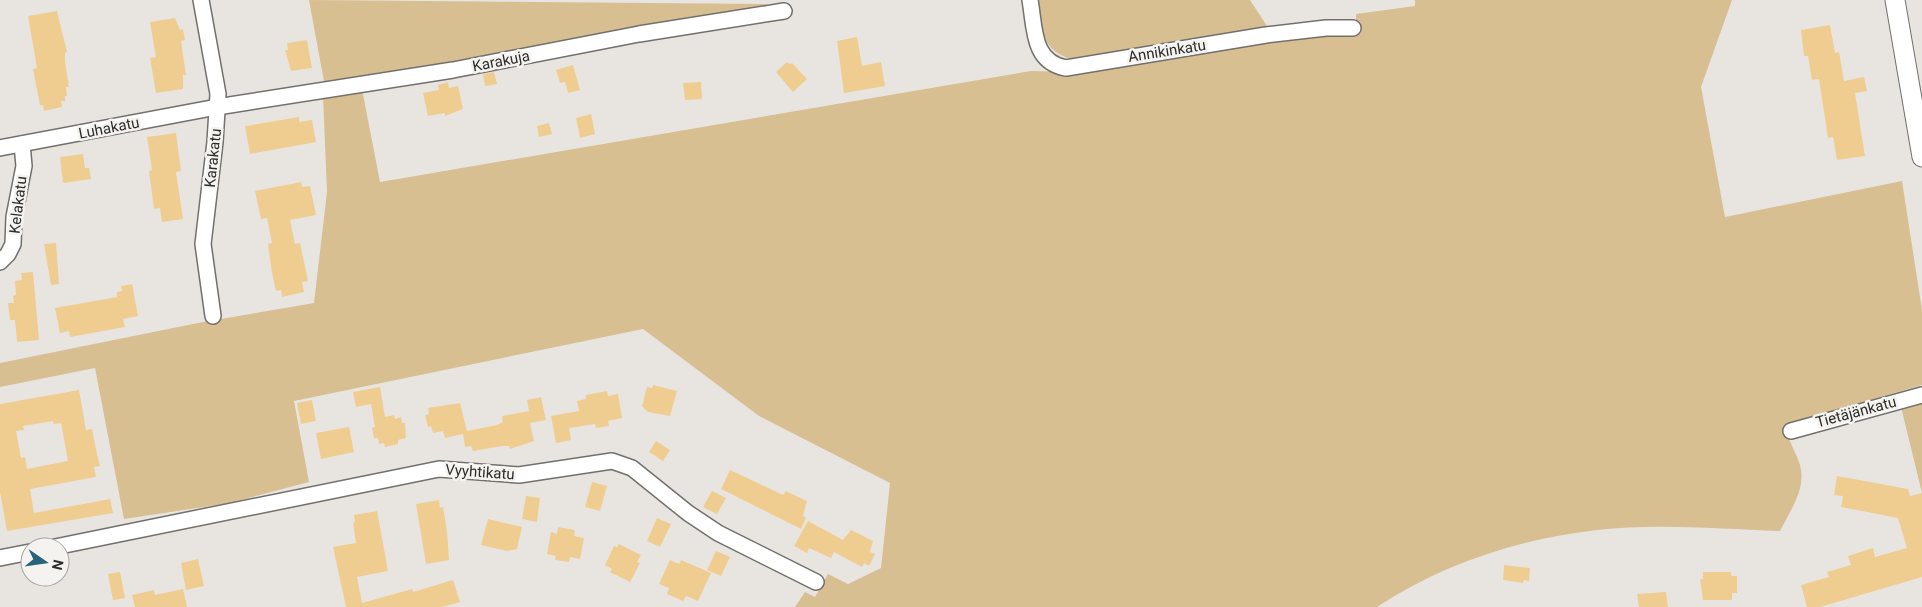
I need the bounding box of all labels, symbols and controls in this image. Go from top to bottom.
street label: Annikinkatu [1127,36,1207,66]
street label: Karakuja [471,47,531,75]
street label: Luhakatu [77,113,141,143]
street label: Karakatu [201,127,225,189]
street label: Kelakatu [6,175,30,235]
street label: Tietäjänkatu [1814,393,1898,431]
street label: Vyyhtikatu [445,461,515,483]
north arrow [20,537,70,587]
text: N [49,558,67,572]

